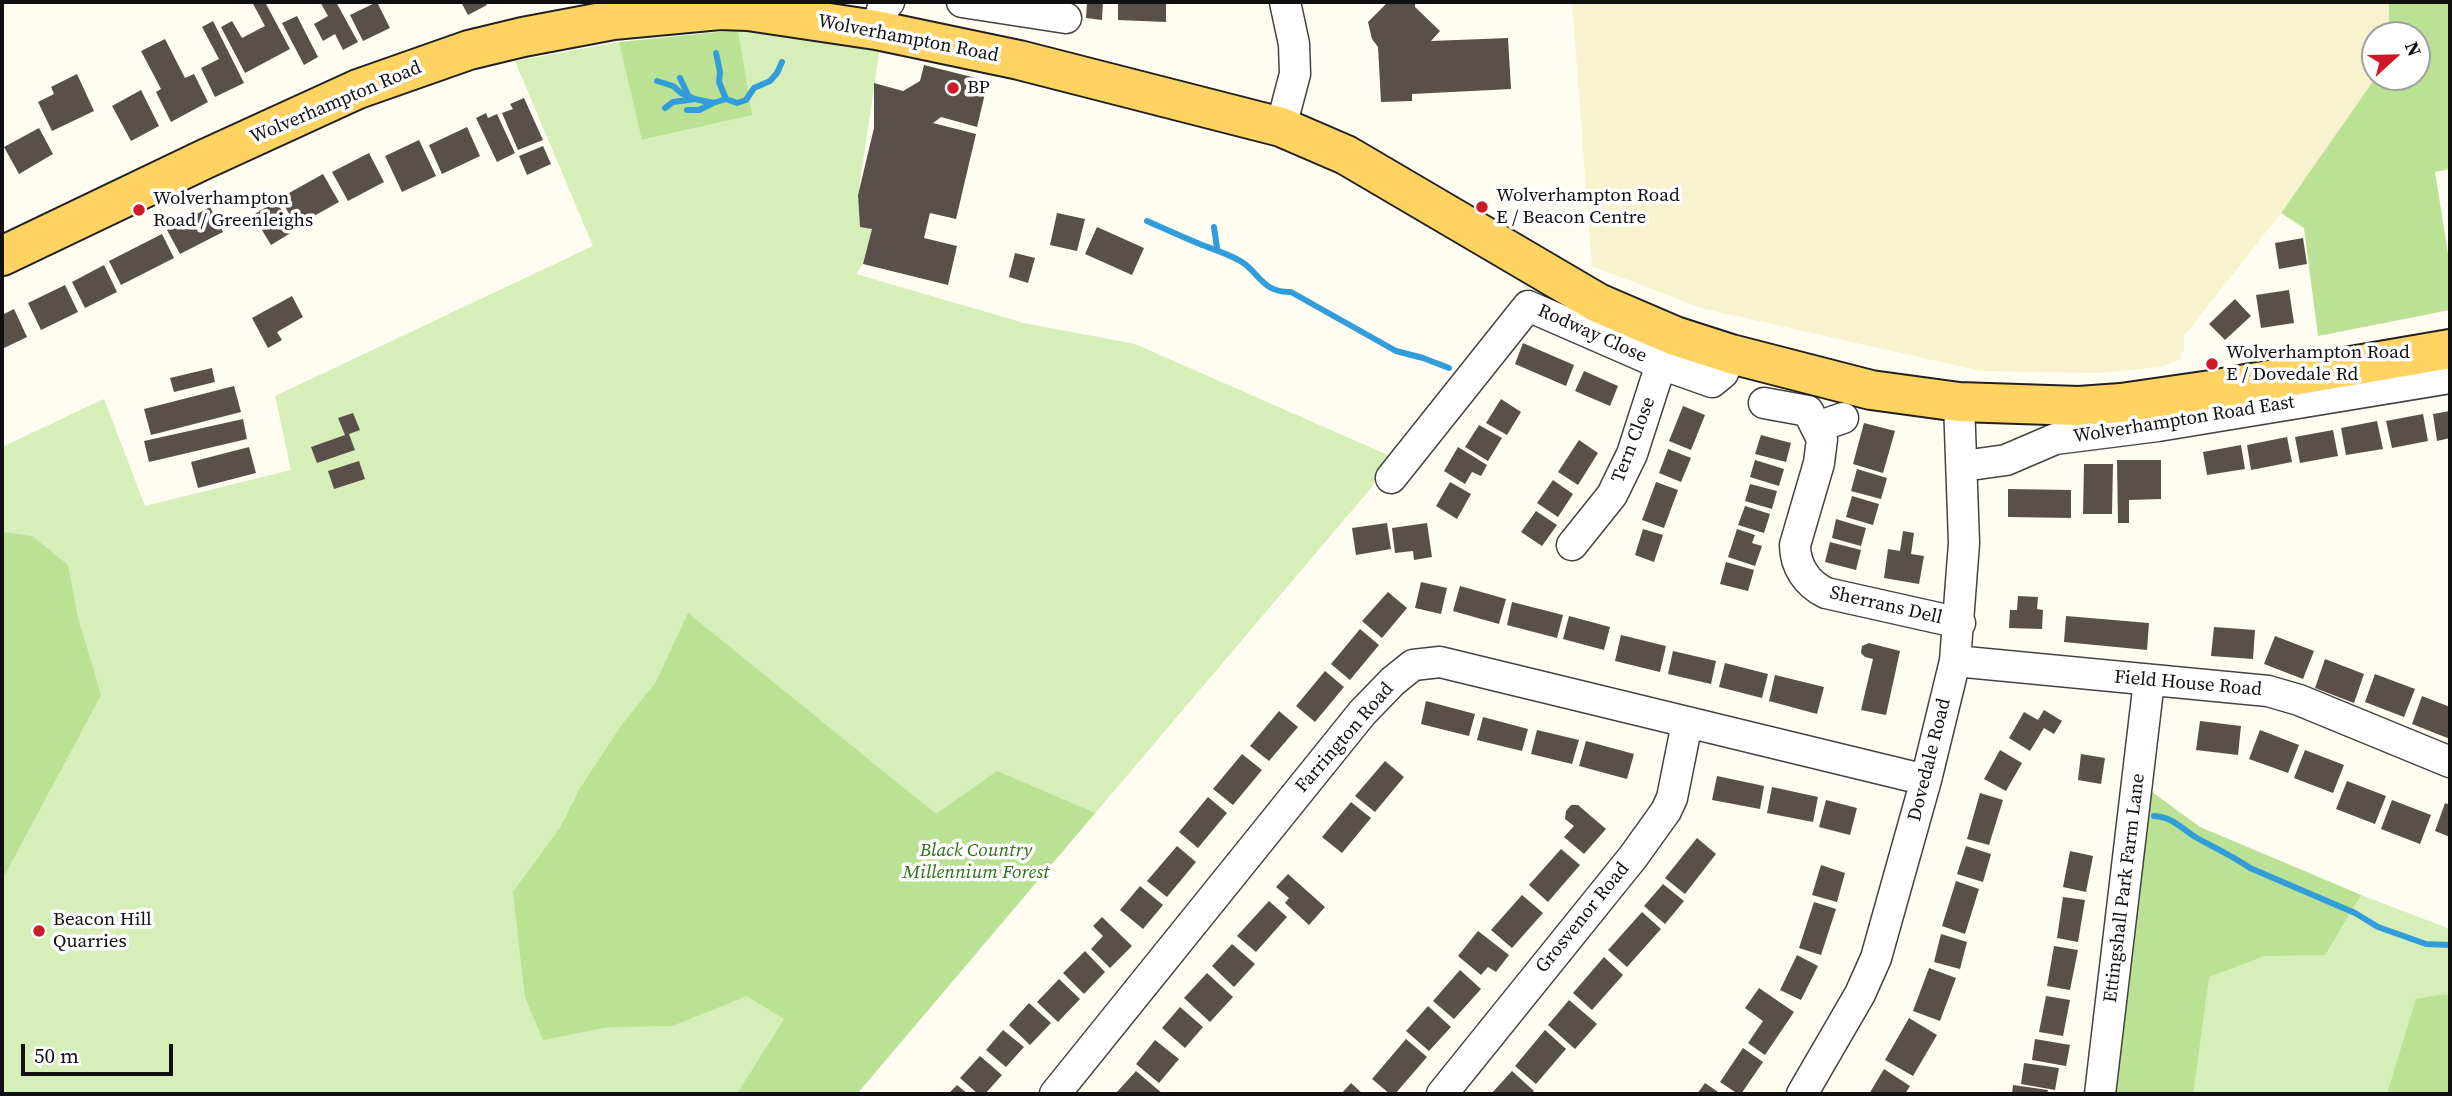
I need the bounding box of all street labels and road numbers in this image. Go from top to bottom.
street label: Wolverhampton Road [816,10,1000,68]
street label: Wolverhampton Road [247,57,425,149]
street label: Rodway Close [1534,300,1650,368]
street label: Wolverhampton Road East [2072,391,2296,449]
street label: Tern Close [1607,394,1661,486]
street label: Sherrans Dell [1828,582,1944,630]
street label: Field House Road [2113,666,2263,702]
street label: Farrington Road [1291,678,1399,798]
street label: Dovedale Road [1904,696,1956,824]
street label: Ettingshall Park Farm Lane [2100,772,2150,1004]
street label: Grosvenor Road [1531,858,1635,978]

